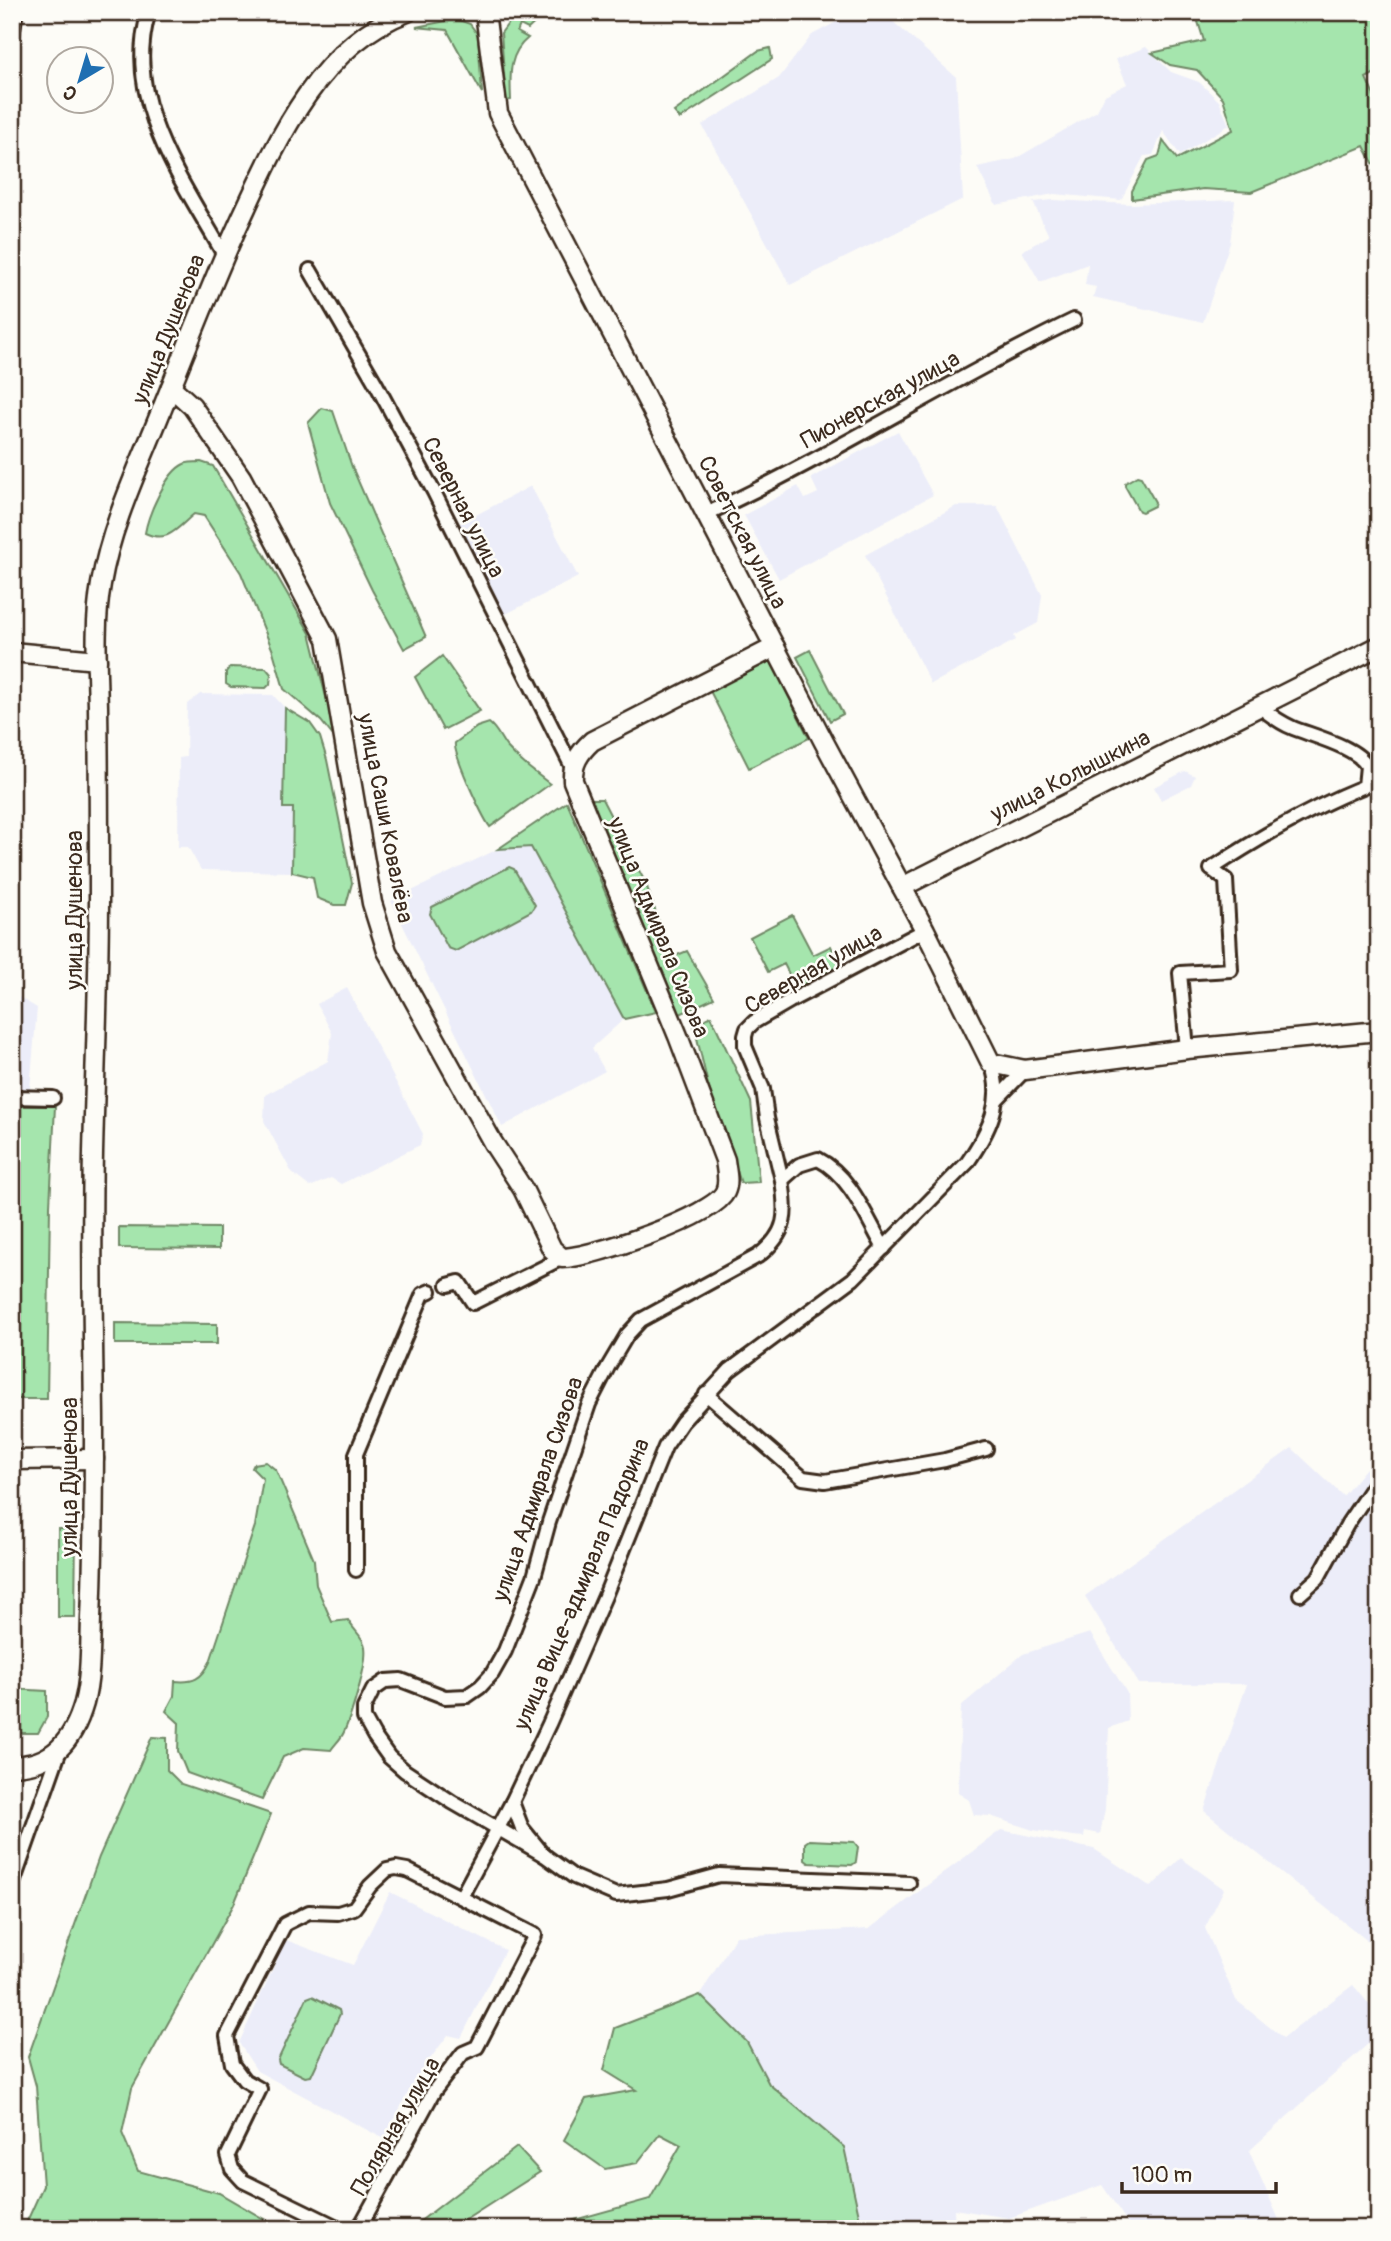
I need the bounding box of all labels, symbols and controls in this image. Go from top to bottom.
north arrow [46,46,116,116]
text: С [58,79,82,106]
street label: улица Душенова [125,250,212,409]
street label: Пионерская улица [796,344,965,455]
street label: Северная улица [416,432,511,583]
street label: Советская улица [691,451,794,614]
street label: улица Саши Ковалёва [351,710,420,925]
street label: улица Колышкина [985,723,1155,829]
street label: улица Адмирала Сизова [601,812,716,1042]
street label: улица Душенова [60,830,89,991]
street label: Северная улица [739,918,887,1021]
street label: улица Адмирала Сизова [485,1373,590,1606]
street label: улица Душенова [55,1397,84,1558]
street label: улица Вице-адмирала Падорина [506,1434,656,1735]
street label: Полярная улица [344,2052,447,2201]
scale bar [1122,2150,1276,2194]
text: 100 m [1132,2162,1192,2189]

